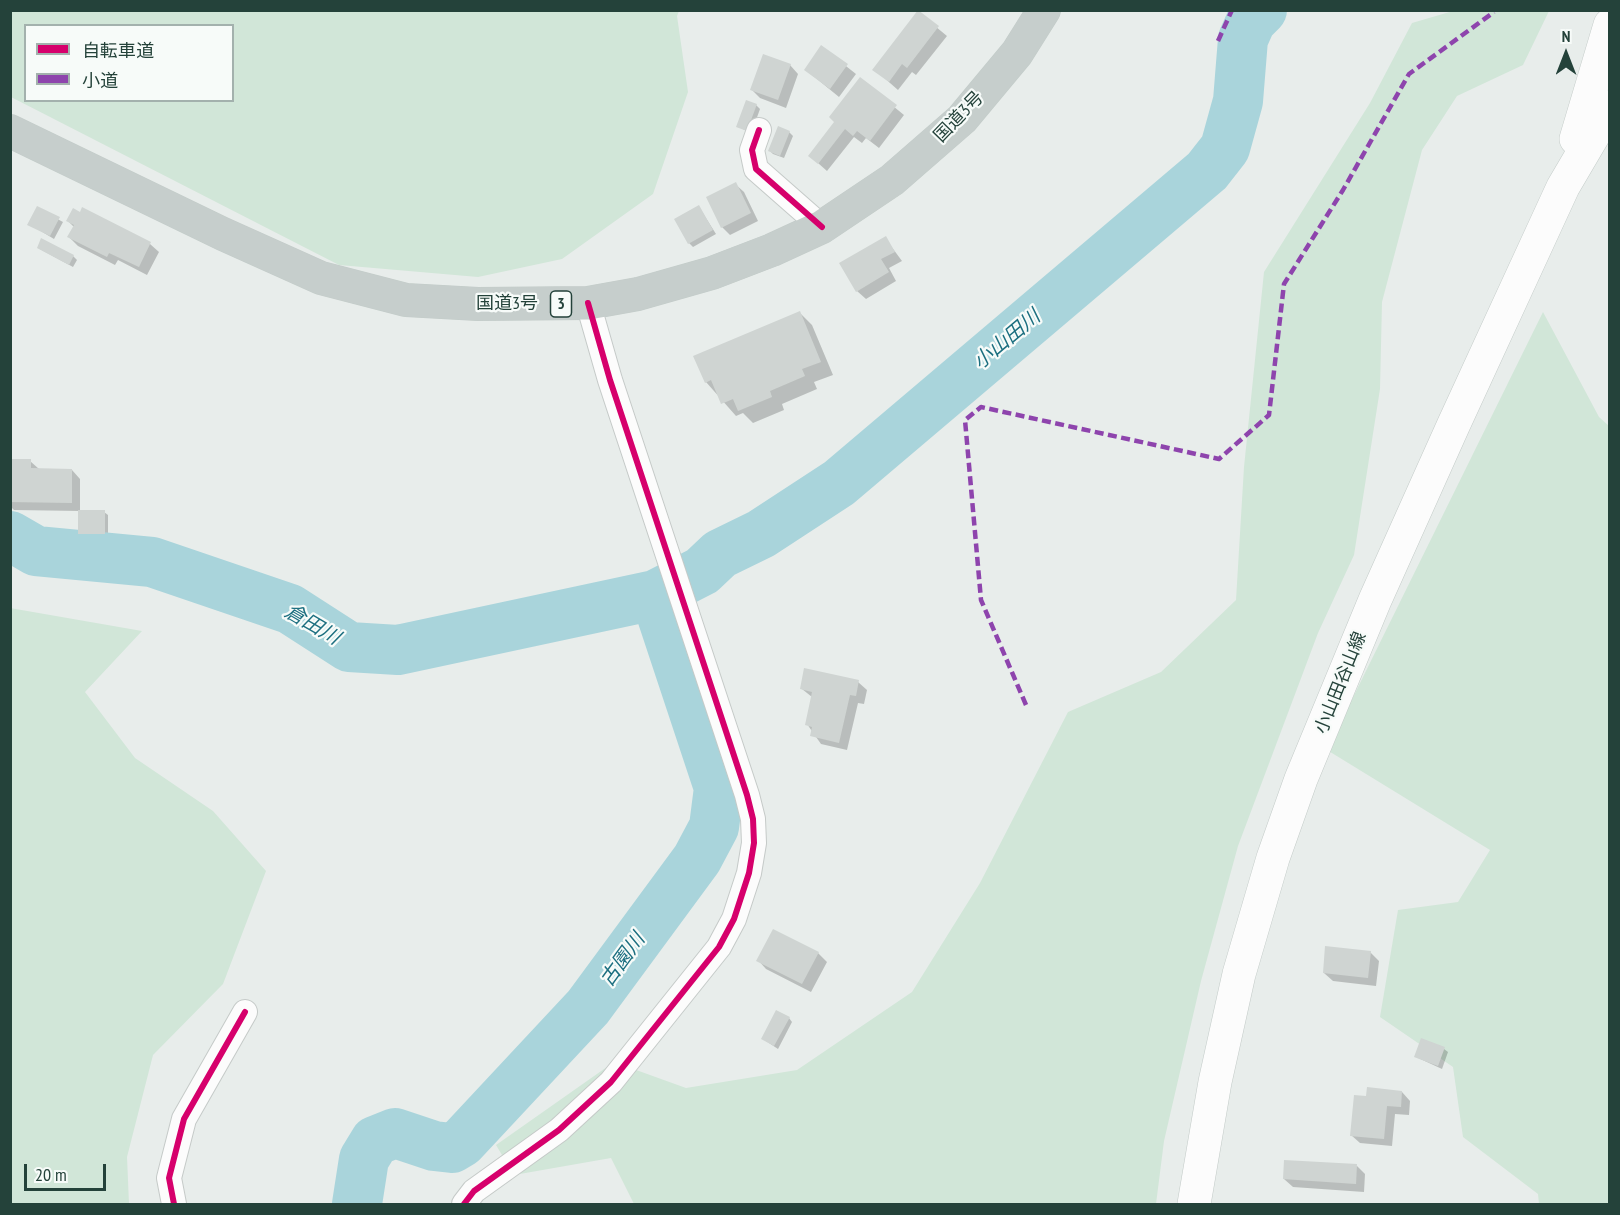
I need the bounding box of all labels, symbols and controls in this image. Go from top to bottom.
legend [24,24,234,102]
north arrow [1536,24,1596,84]
text: N [1562,26,1570,46]
text: 自転車道 [82,39,154,62]
text: 小道 [82,69,118,92]
street label: 国道3号 [930,87,988,147]
road number: 3 [550,291,572,317]
street label: 国道3号 [476,293,538,315]
water label: 小山田川 [969,305,1045,375]
water label: 倉田川 [280,600,344,650]
street label: 小山田谷山線 [1311,629,1371,737]
water label: 古園川 [596,929,650,991]
scale bar [27,1152,110,1190]
text: 20 m [35,1163,67,1186]

